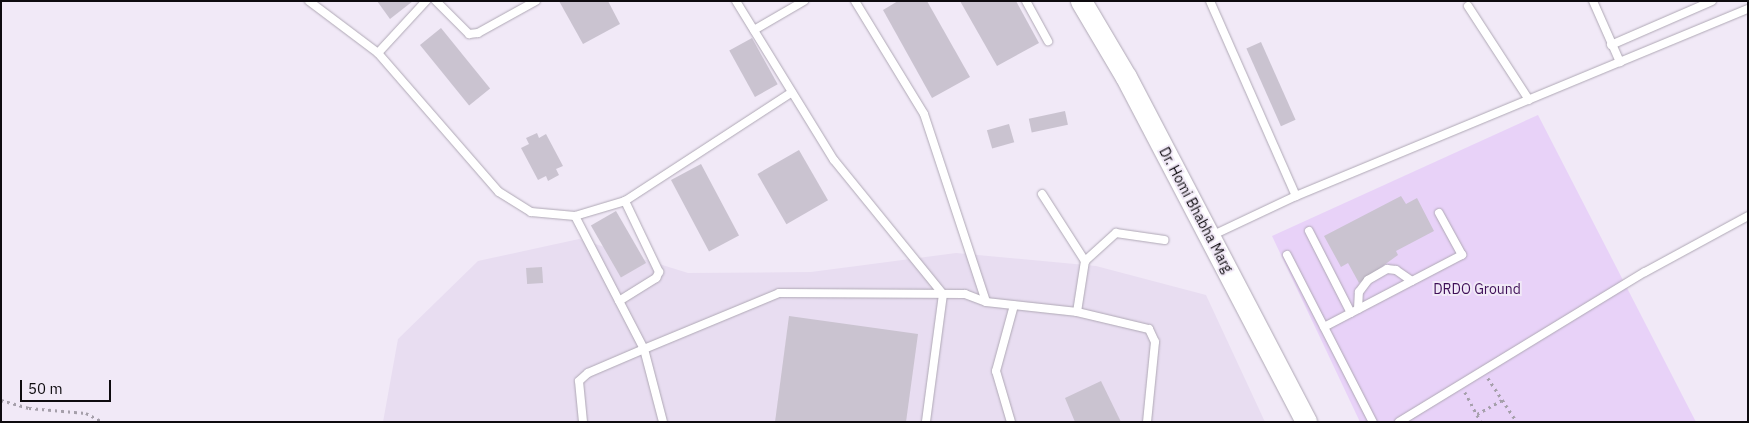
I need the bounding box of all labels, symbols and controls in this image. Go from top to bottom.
street label: Dr. Homi Bhabha Marg [1156,144,1236,276]
park label: DRDO Ground [1433,281,1521,297]
scale bar [22,370,114,402]
text: 50 m [28,379,63,398]

